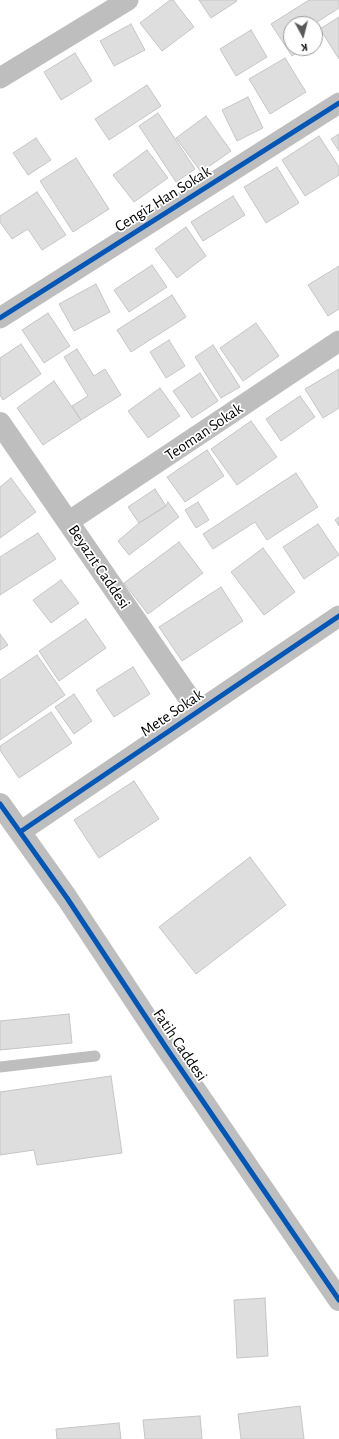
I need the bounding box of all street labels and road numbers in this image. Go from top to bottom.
street label: Cengiz Han Sokak [111,162,215,236]
street label: Teoman Sokak [162,399,246,465]
street label: Beyazıt Caddesi [64,521,134,613]
street label: Mete Sokak [137,685,207,741]
street label: Fatih Caddesi [149,1005,211,1085]

